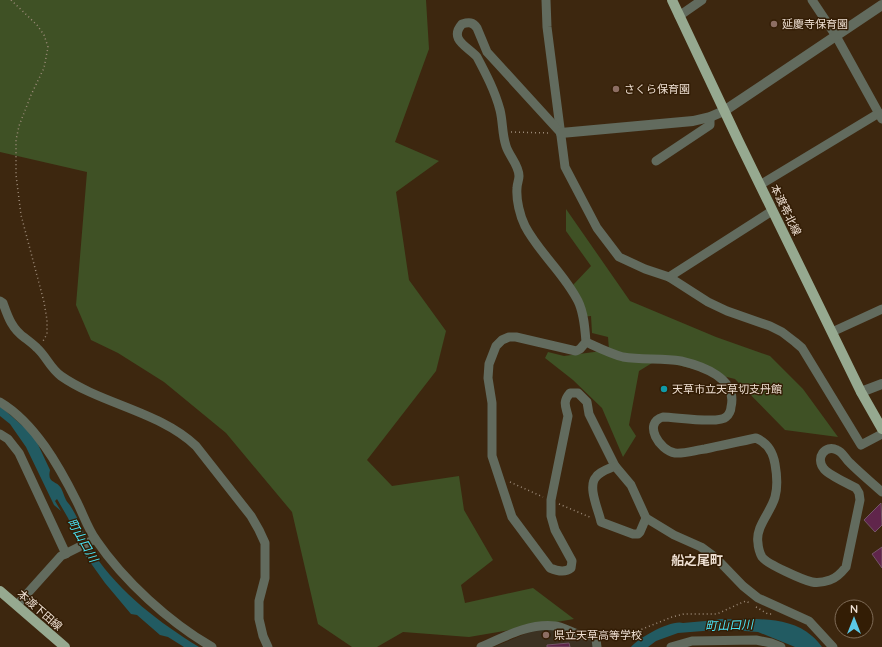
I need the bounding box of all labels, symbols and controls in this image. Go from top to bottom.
place label: 延慶寺保育園 [782,17,848,31]
marker: 延慶寺保育園 [769,19,779,29]
place label: さくら保育園 [624,82,690,96]
marker: さくら保育園 [611,84,621,94]
street label: 本渡苓北線 [768,182,804,238]
place label: 天草市立天草切支丹館 [672,382,782,396]
marker: 天草市立天草切支丹館 [659,384,669,394]
water label: 町山口川 [65,515,102,566]
district label: 船之尾町 [671,552,723,568]
street label: 本渡下田線 [15,587,65,633]
north arrow [834,599,874,639]
text: N [850,602,858,616]
water label: 町山口川 [705,617,755,633]
place label: 県立天草高等学校 [554,628,642,642]
marker: 県立天草高等学校 [541,630,551,640]

